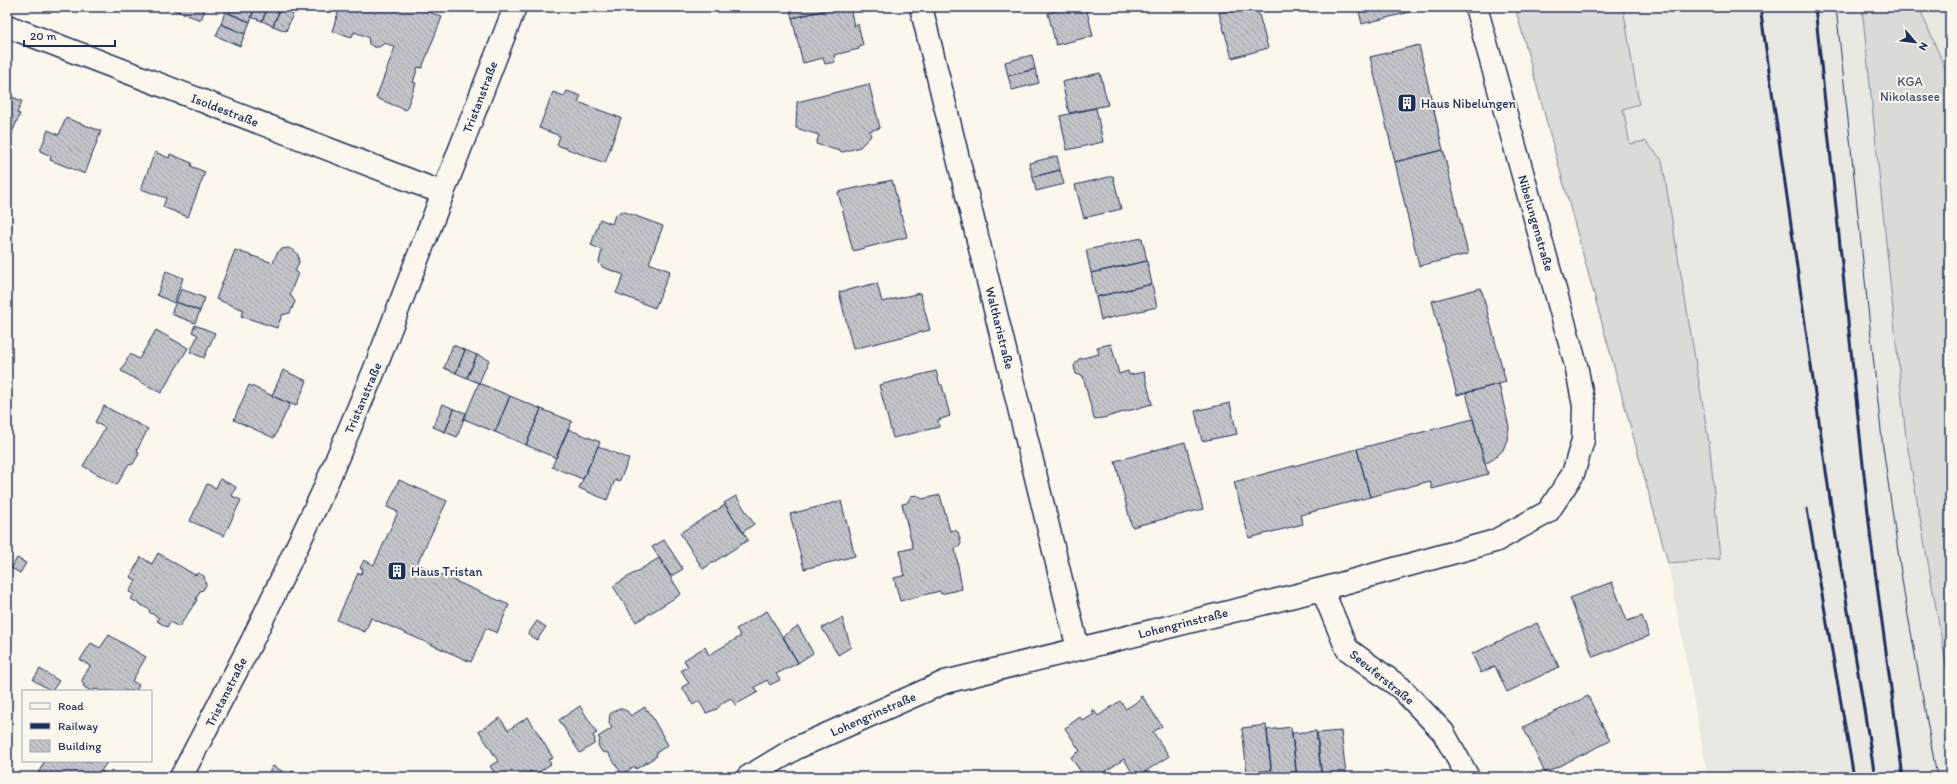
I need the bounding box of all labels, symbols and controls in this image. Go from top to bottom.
scale bar [24,22,115,48]
north arrow [1895,22,1935,62]
text: 20 m [30,29,57,43]
text: N [1916,40,1931,53]
street label: Tristanstraße [459,59,501,135]
park label: KGA Nikolassee [1880,74,1940,104]
street label: Isoldestraße [189,90,261,130]
building icon: Haus Nibelungen [1396,92,1418,114]
place label: Haus Nibelungen [1421,96,1517,111]
street label: Nibelungenstraße [1515,173,1557,273]
street label: Waltharistraße [983,285,1017,371]
street label: Tristanstraße [341,360,385,436]
building icon: Haus Tristan [386,560,408,582]
place label: Haus Tristan [411,564,483,579]
street label: Lohengrinstraße [1137,605,1229,641]
street label: Seeuferstraße [1347,646,1417,708]
street label: Tristanstraße [202,655,250,729]
street label: Lohengrinstraße [828,688,918,740]
legend [22,690,152,762]
text: Road [58,699,84,713]
text: Railway [58,719,98,733]
text: Building [58,739,102,753]

